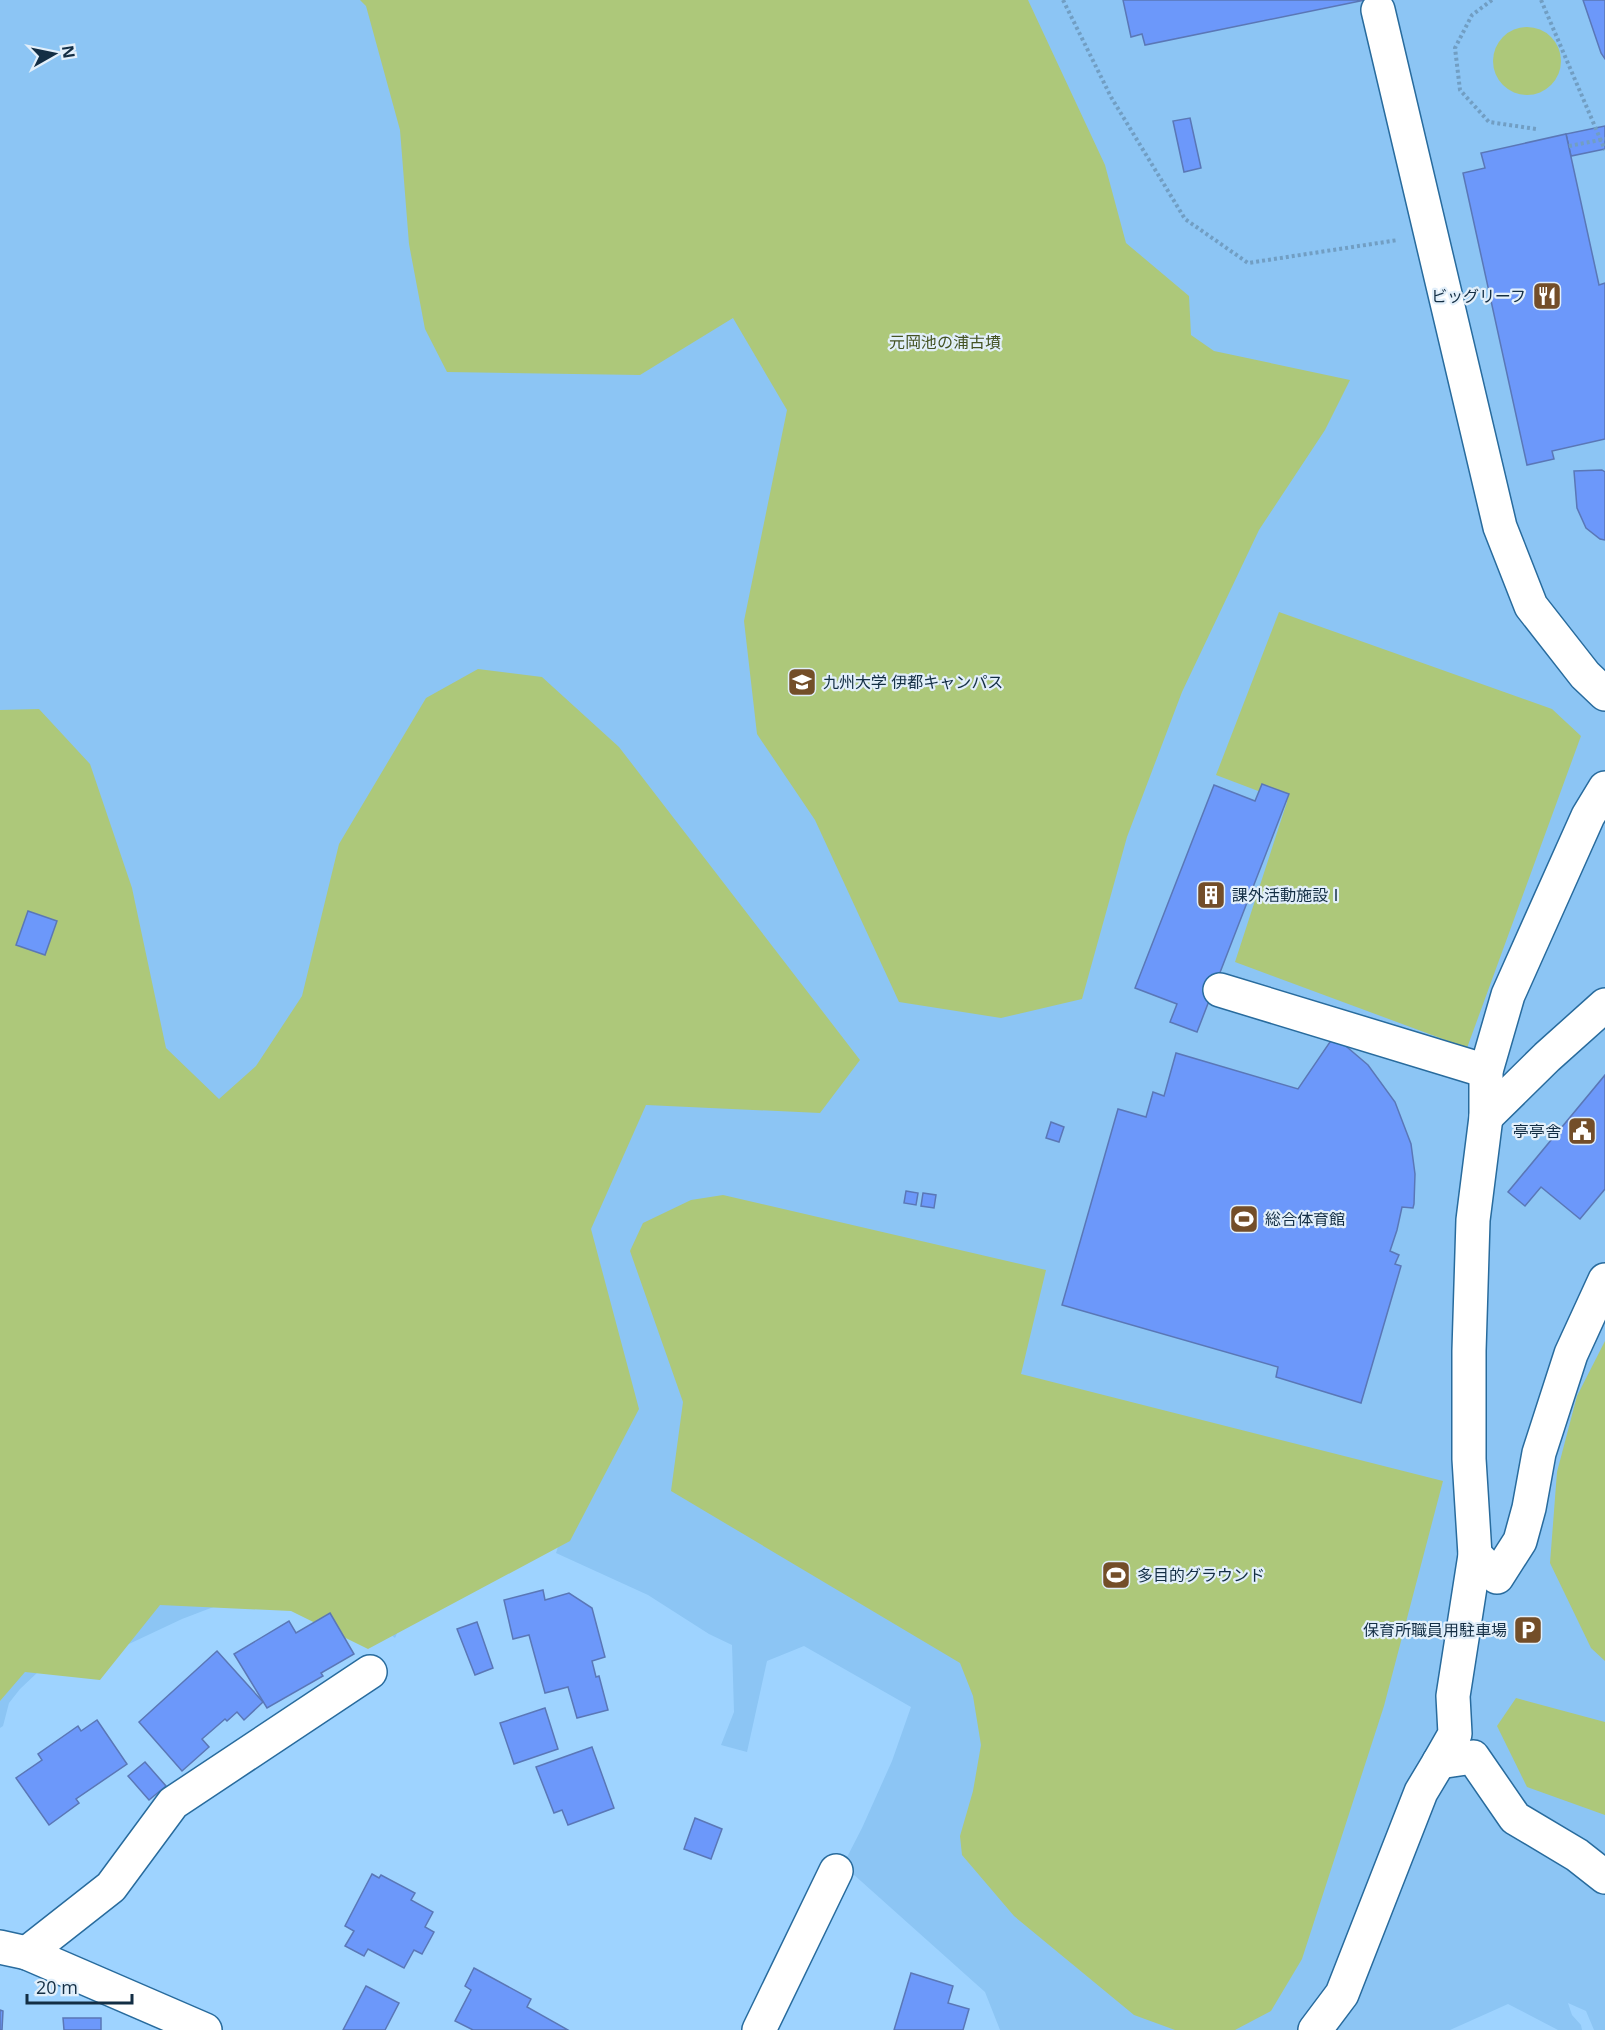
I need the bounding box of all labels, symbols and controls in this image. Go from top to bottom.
north arrow [24,24,84,84]
text: N [57,44,81,60]
restaurant icon: ビッグリーフ [1531,280,1563,312]
place label: ビッグリーフ [1431,285,1526,307]
park label: 元岡池の浦古墳 [889,331,1001,353]
school or university icon: 九州大学 伊都キャンパス [786,666,818,698]
place label: 九州大学 伊都キャンパス [823,671,1003,693]
building icon: 課外活動施設Ⅰ [1195,879,1227,911]
place label: 課外活動施設Ⅰ [1232,884,1344,906]
public building icon: 亭亭舎 [1566,1115,1598,1147]
place label: 亭亭舎 [1513,1120,1561,1142]
sports icon: 総合体育館 [1228,1203,1260,1235]
place label: 総合体育館 [1265,1208,1345,1230]
sports icon: 多目的グラウンド [1100,1559,1132,1591]
place label: 多目的グラウンド [1137,1564,1265,1586]
parking icon: 保育所職員用駐車場 [1512,1614,1544,1646]
place label: 保育所職員用駐車場 [1363,1619,1507,1641]
scale bar [27,1967,132,2005]
text: 20 m [36,1975,78,1999]

